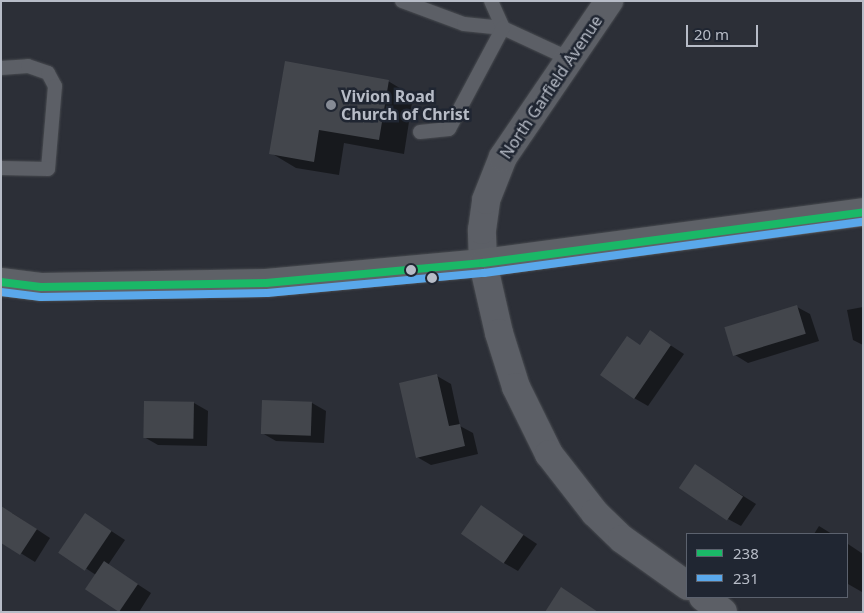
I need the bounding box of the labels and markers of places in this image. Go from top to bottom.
place label: Vivion Road Church of Christ [341,86,470,124]
marker: Vivion Road Church of Christ [325,99,337,111]
unlabelled marker [406,265,416,275]
unlabelled marker [427,273,437,283]

